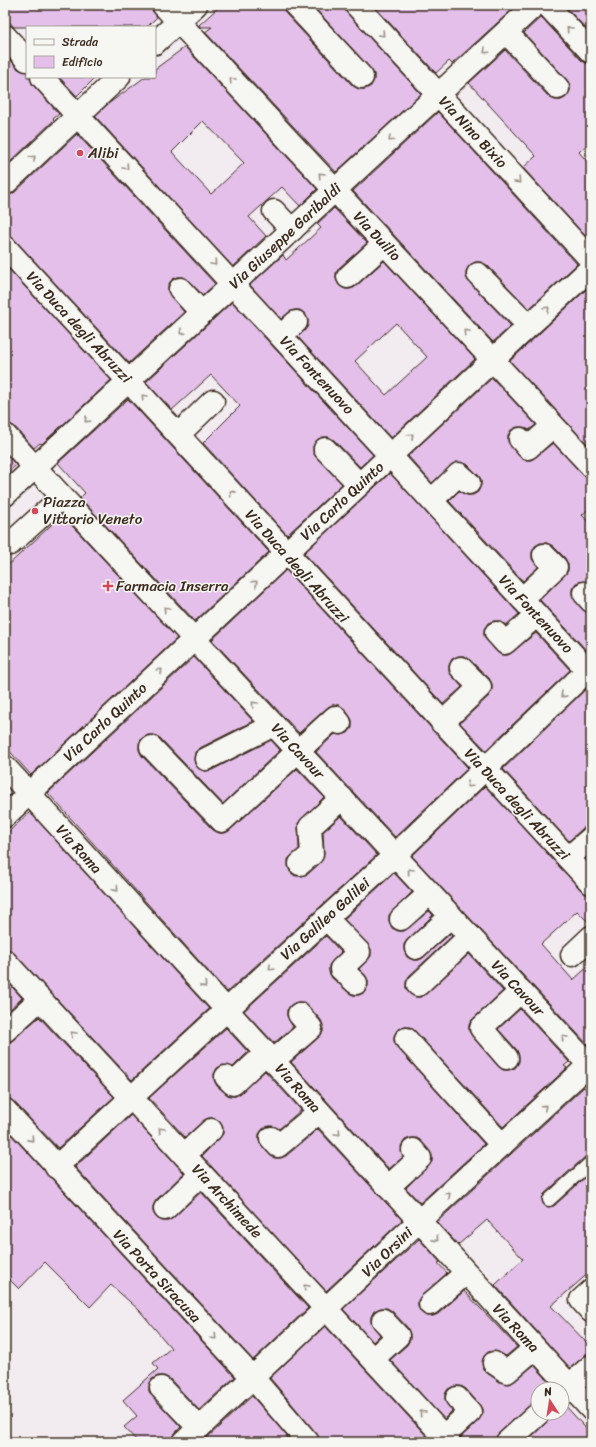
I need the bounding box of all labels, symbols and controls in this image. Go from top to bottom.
legend [26,26,156,78]
one-way arrow [567,26,574,33]
one-way arrow [378,29,385,37]
text: Strada [62,31,99,53]
one-way arrow [483,46,491,53]
text: Edificio [62,51,102,73]
one-way arrow [230,77,237,84]
street label: Via Nino Bixio [432,90,514,175]
one-way arrow [388,134,395,141]
place label: Alibi [87,140,119,166]
marker: Alibi [75,148,85,158]
one-way arrow [29,156,36,163]
one-way arrow [121,162,129,170]
one-way arrow [318,172,325,180]
street label: Via Giuseppe Garibaldi [223,176,348,296]
one-way arrow [513,176,520,183]
street label: Via Duilio [347,205,408,268]
one-way arrow [210,258,217,266]
street label: Via Duca degli Abruzzi [20,265,139,390]
one-way arrow [542,307,550,314]
one-way arrow [179,327,187,334]
street label: Via Fontenuovo [273,329,361,421]
one-way arrow [464,329,471,336]
one-way arrow [141,394,149,402]
one-way arrow [84,415,92,423]
one-way arrow [406,434,414,441]
street label: Via Carlo Quinto [294,455,390,547]
place label: Piazza Vittorio Veneto [43,489,143,532]
one-way arrow [229,490,236,498]
street label: Via Duca degli Abruzzi [238,503,356,630]
marker: Piazza Vittorio Veneto [30,506,40,516]
street label: Via Fontenuovo [492,568,580,660]
place label: Farmacia Inserra [116,573,229,599]
one-way arrow [250,580,257,587]
marker: Farmacia Inserra [103,581,113,591]
one-way arrow [164,606,171,613]
one-way arrow [155,669,162,676]
street label: Via Carlo Quinto [57,676,153,768]
one-way arrow [560,690,568,698]
one-way arrow [251,701,259,709]
street label: Via Cavour [265,716,332,786]
street label: Via Duca degli Abruzzi [458,742,577,867]
one-way arrow [467,780,474,787]
street label: Via Roma [49,818,109,880]
one-way arrow [407,868,414,876]
street label: Via Galileo Galilei [274,871,377,967]
one-way arrow [111,884,119,892]
street label: Via Cavour [485,953,552,1023]
one-way arrow [268,963,276,971]
one-way arrow [199,980,207,988]
one-way arrow [70,1031,77,1039]
one-way arrow [562,1035,569,1043]
street label: Via Roma [268,1057,328,1119]
one-way arrow [539,1104,546,1111]
one-way arrow [158,1127,165,1134]
one-way arrow [334,1128,341,1136]
one-way arrow [26,1134,34,1142]
street label: Via Archimede [185,1157,269,1245]
one-way arrow [443,1192,451,1199]
street label: Via Orsini [355,1220,420,1283]
street label: Via Porta Siracusa [106,1223,208,1329]
one-way arrow [431,1235,438,1242]
one-way arrow [303,1284,311,1292]
street label: Via Roma [486,1297,546,1359]
one-way arrow [210,1332,217,1340]
north arrow [530,1381,570,1421]
text: N [541,1382,554,1402]
one-way arrow [420,1410,427,1418]

